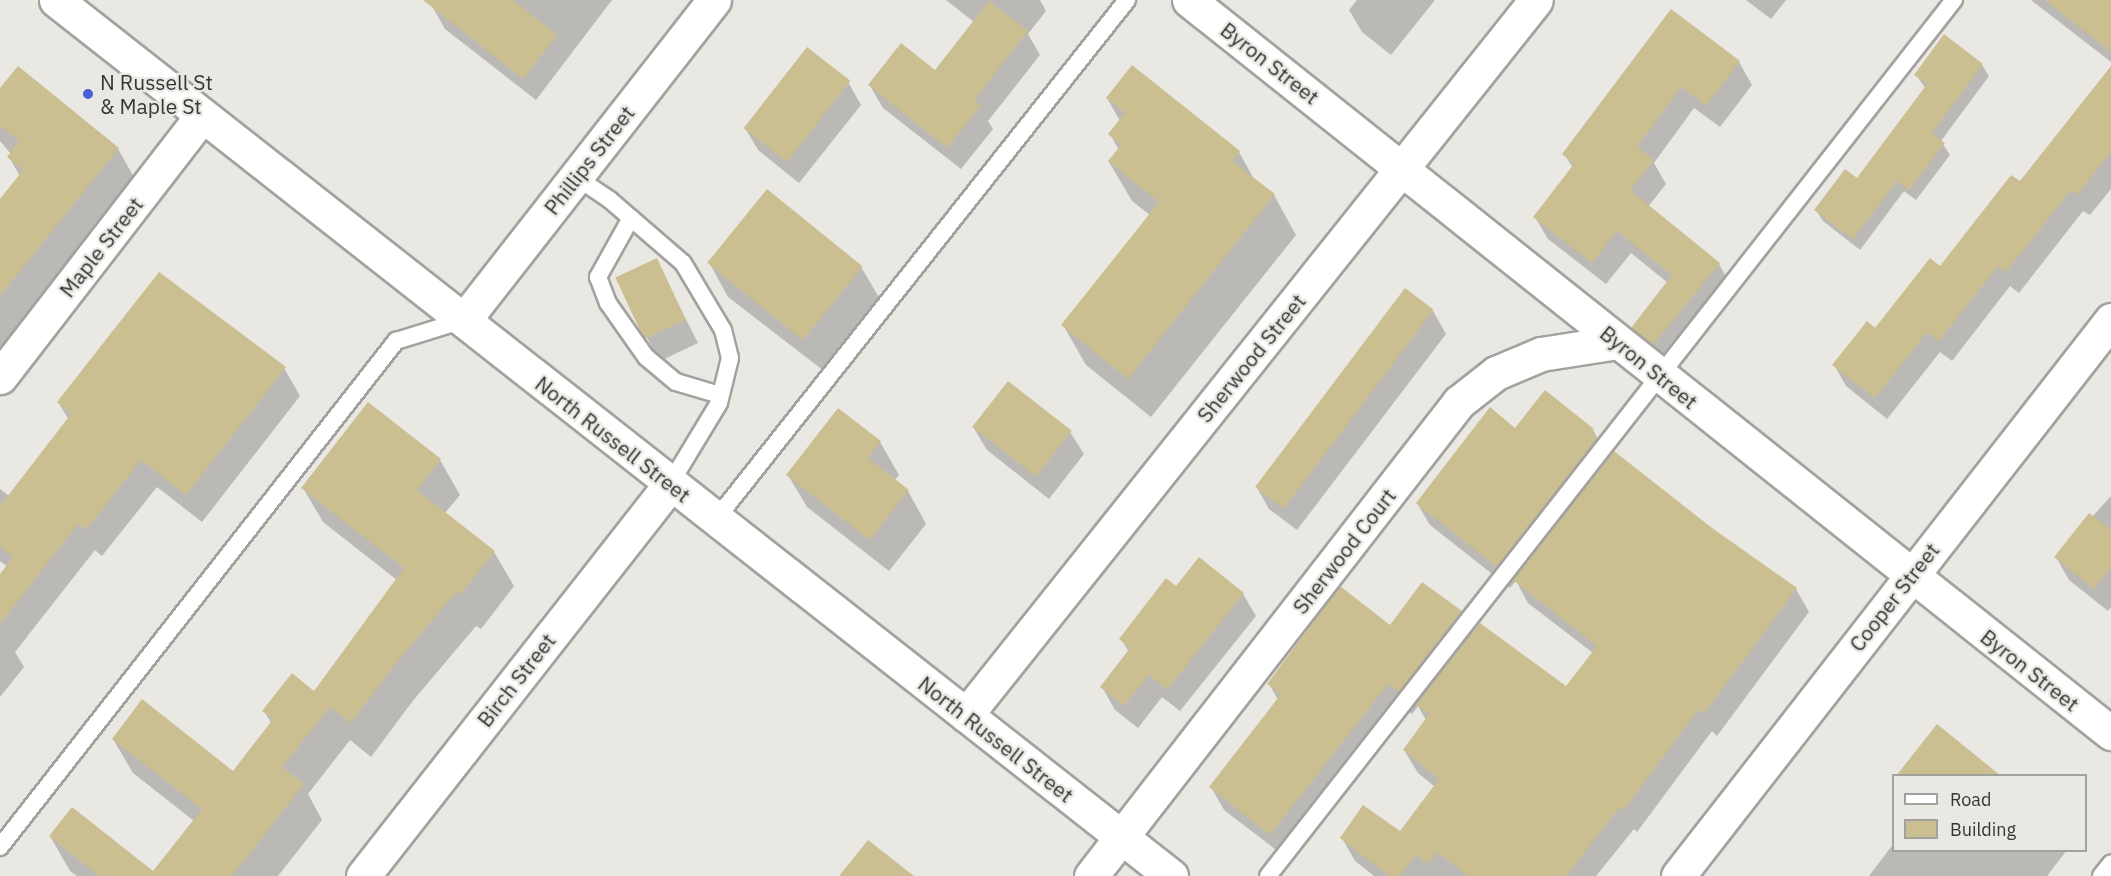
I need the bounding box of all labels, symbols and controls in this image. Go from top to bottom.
street label: Byron Street [1216,17,1324,109]
place label: N Russell St & Maple St [100,69,213,119]
marker: N Russell St & Maple St [81,87,95,101]
street label: Phillips Street [539,100,639,220]
street label: Maple Street [54,192,148,302]
street label: Sherwood Street [1192,289,1310,427]
street label: Byron Street [1595,320,1703,414]
street label: North Russell Street [530,371,696,507]
street label: Sherwood Court [1287,483,1401,619]
street label: Cooper Street [1844,538,1944,656]
street label: Byron Street [1976,624,2084,716]
street label: Birch Street [472,628,560,732]
street label: North Russell Street [913,671,1079,807]
legend [1892,774,2087,852]
text: Road [1950,788,1991,811]
text: Building [1950,818,2016,841]

